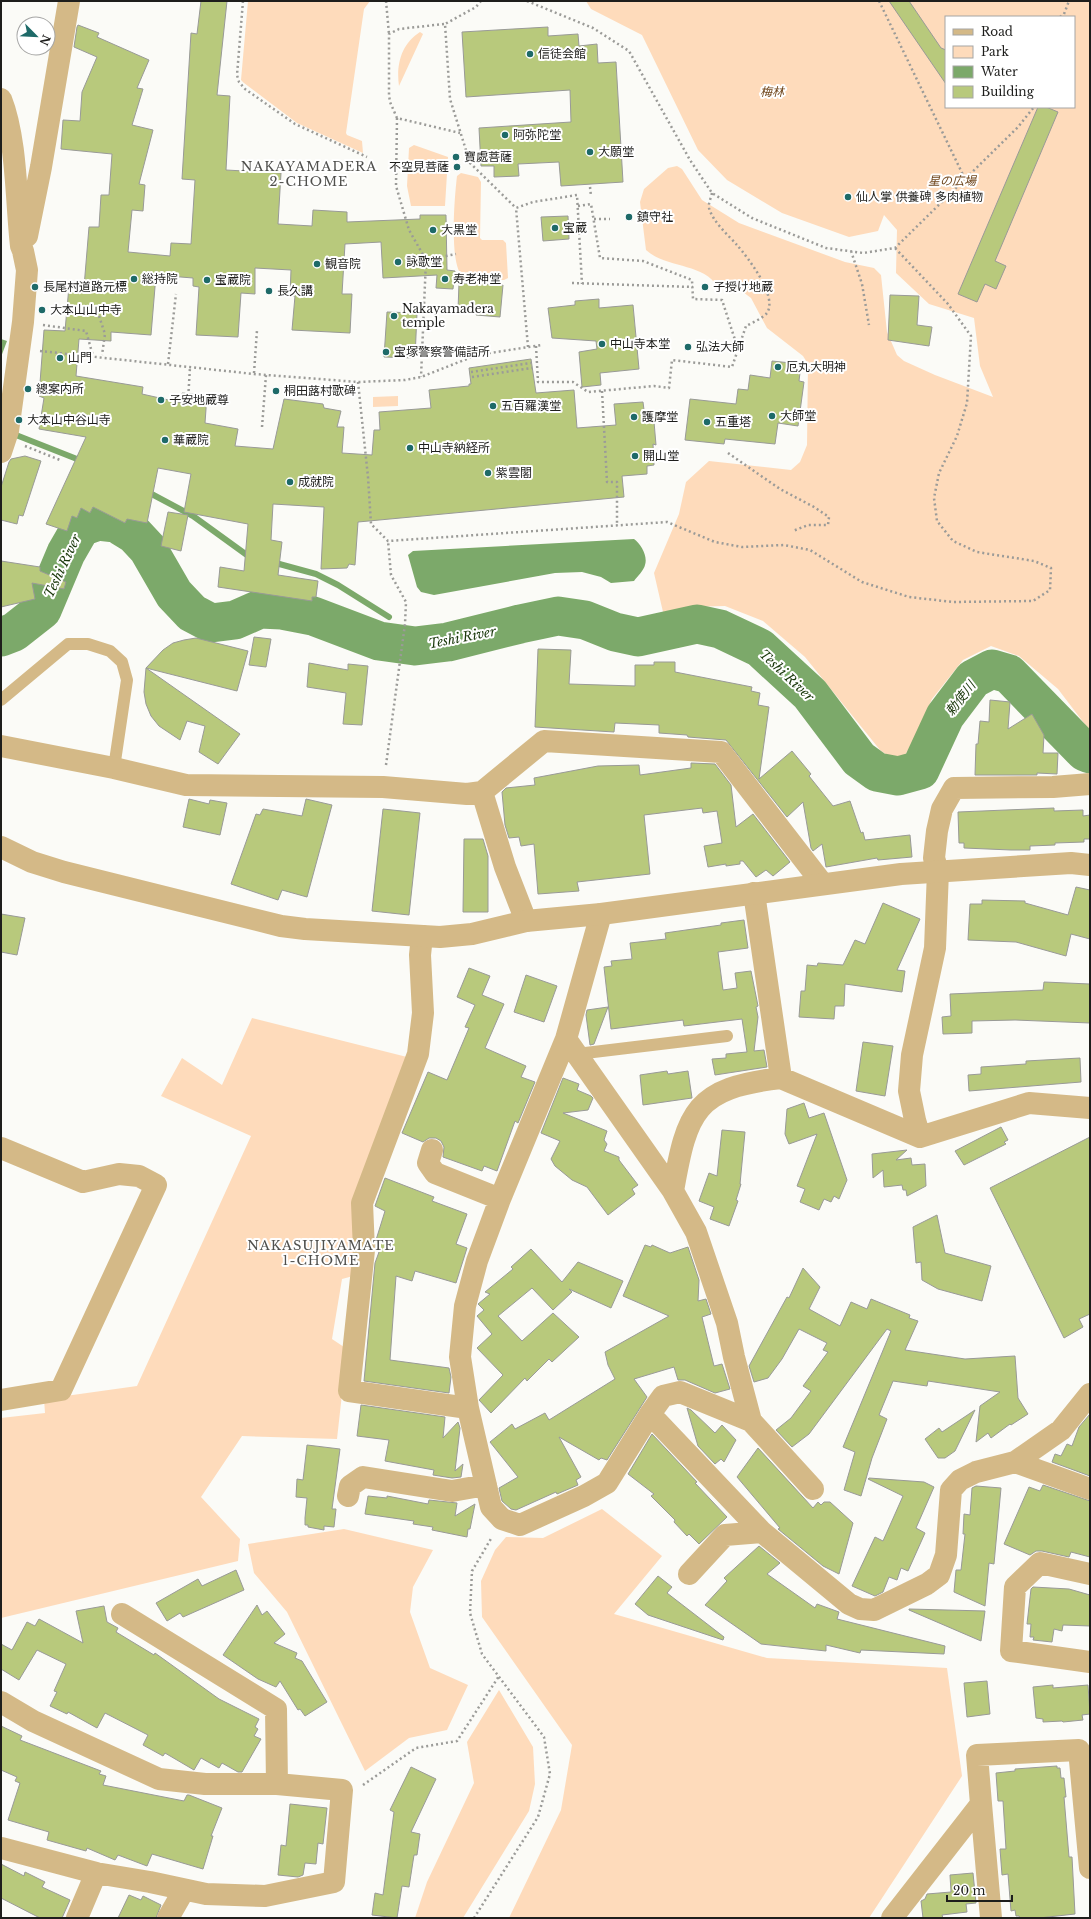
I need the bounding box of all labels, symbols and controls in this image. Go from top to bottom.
north arrow [16,16,56,56]
legend [945,16,1075,108]
text: Road [981,24,1013,39]
text: N [36,32,54,48]
text: Park [981,44,1009,59]
place label: 信徒会館 [538,46,586,61]
marker: 信徒会館 [525,49,535,59]
text: Water [980,64,1018,79]
park label: 梅林 [760,84,786,99]
text: Building [981,84,1035,99]
place label: 阿弥陀堂 [513,127,561,142]
marker: 阿弥陀堂 [500,130,510,140]
place label: 大願堂 [598,144,634,159]
marker: 大願堂 [585,147,595,157]
place label: 寶處菩薩 [464,149,512,164]
marker: 寶處菩薩 [451,152,461,162]
district label: NAKAYAMADERA 2-CHOME [241,158,377,190]
place label: 不空見菩薩 [389,159,449,174]
marker: 不空見菩薩 [452,162,462,172]
park label: 星の広場 [928,173,978,188]
place label: 仙人掌 供養碑 多肉植物 [856,189,983,204]
marker: 仙人掌 供養碑 多肉植物 [843,192,853,202]
place label: 鎮守社 [637,209,673,224]
marker: 鎮守社 [624,212,634,222]
place label: 宝蔵 [563,220,587,235]
place label: 大黒堂 [441,222,477,237]
marker: 宝蔵 [550,223,560,233]
marker: 大黒堂 [428,225,438,235]
place label: 詠歌堂 [406,254,442,269]
place label: 観音院 [325,256,361,271]
marker: 詠歌堂 [393,257,403,267]
marker: 観音院 [312,259,322,269]
place label: 総持院 [142,271,178,286]
place label: 寿老神堂 [453,271,501,286]
place label: 宝蔵院 [215,272,251,287]
marker: 総持院 [129,274,139,284]
marker: 寿老神堂 [440,274,450,284]
marker: 宝蔵院 [202,275,212,285]
place label: 長尾村道路元標 [43,279,127,294]
place label: 子授け地蔵 [713,279,773,294]
marker: 長尾村道路元標 [30,282,40,292]
marker: 子授け地蔵 [700,282,710,292]
place label: 長久講 [277,283,313,298]
marker: 長久講 [264,286,274,296]
place label: Nakayamadera temple [402,301,494,330]
place label: 大本山山中寺 [50,302,122,317]
marker: 大本山山中寺 [37,305,47,315]
marker: Nakayamadera temple [389,311,399,321]
place label: 中山寺本堂 [610,336,670,351]
marker: 中山寺本堂 [597,339,607,349]
place label: 弘法大師 [696,339,744,354]
marker: 弘法大師 [683,342,693,352]
place label: 宝塚警察警備詰所 [394,344,490,359]
marker: 宝塚警察警備詰所 [381,347,391,357]
place label: 山門 [68,350,92,365]
marker: 山門 [55,353,65,363]
place label: 厄丸大明神 [786,359,846,374]
marker: 厄丸大明神 [773,362,783,372]
place label: 總案内所 [36,381,84,396]
place label: 桐田蕗村歌碑 [284,383,356,398]
marker: 總案内所 [23,384,33,394]
marker: 桐田蕗村歌碑 [271,386,281,396]
place label: 子安地蔵尊 [169,392,229,407]
marker: 子安地蔵尊 [156,395,166,405]
place label: 五百羅漢堂 [501,398,561,413]
marker: 五百羅漢堂 [488,401,498,411]
place label: 大師堂 [780,408,816,423]
place label: 護摩堂 [642,409,678,424]
marker: 大師堂 [767,411,777,421]
place label: 大本山中谷山寺 [27,412,111,427]
marker: 護摩堂 [629,412,639,422]
place label: 五重塔 [715,414,751,429]
marker: 大本山中谷山寺 [14,415,24,425]
marker: 五重塔 [702,417,712,427]
place label: 華蔵院 [173,432,209,447]
marker: 華蔵院 [160,435,170,445]
place label: 中山寺納経所 [418,440,490,455]
marker: 中山寺納経所 [405,443,415,453]
place label: 開山堂 [643,448,679,463]
marker: 開山堂 [630,451,640,461]
place label: 紫雲閣 [496,465,532,480]
marker: 紫雲閣 [483,468,493,478]
place label: 成就院 [298,474,334,489]
marker: 成就院 [285,477,295,487]
water label: Teshi River [40,531,85,601]
water label: Teshi River [427,622,498,652]
water label: Teshi River [756,646,818,706]
water label: 勅使川 [942,676,980,719]
district label: NAKASUJIYAMATE 1-CHOME [247,1237,395,1269]
scale bar [947,1877,1012,1903]
text: 20 m [953,1883,985,1898]

